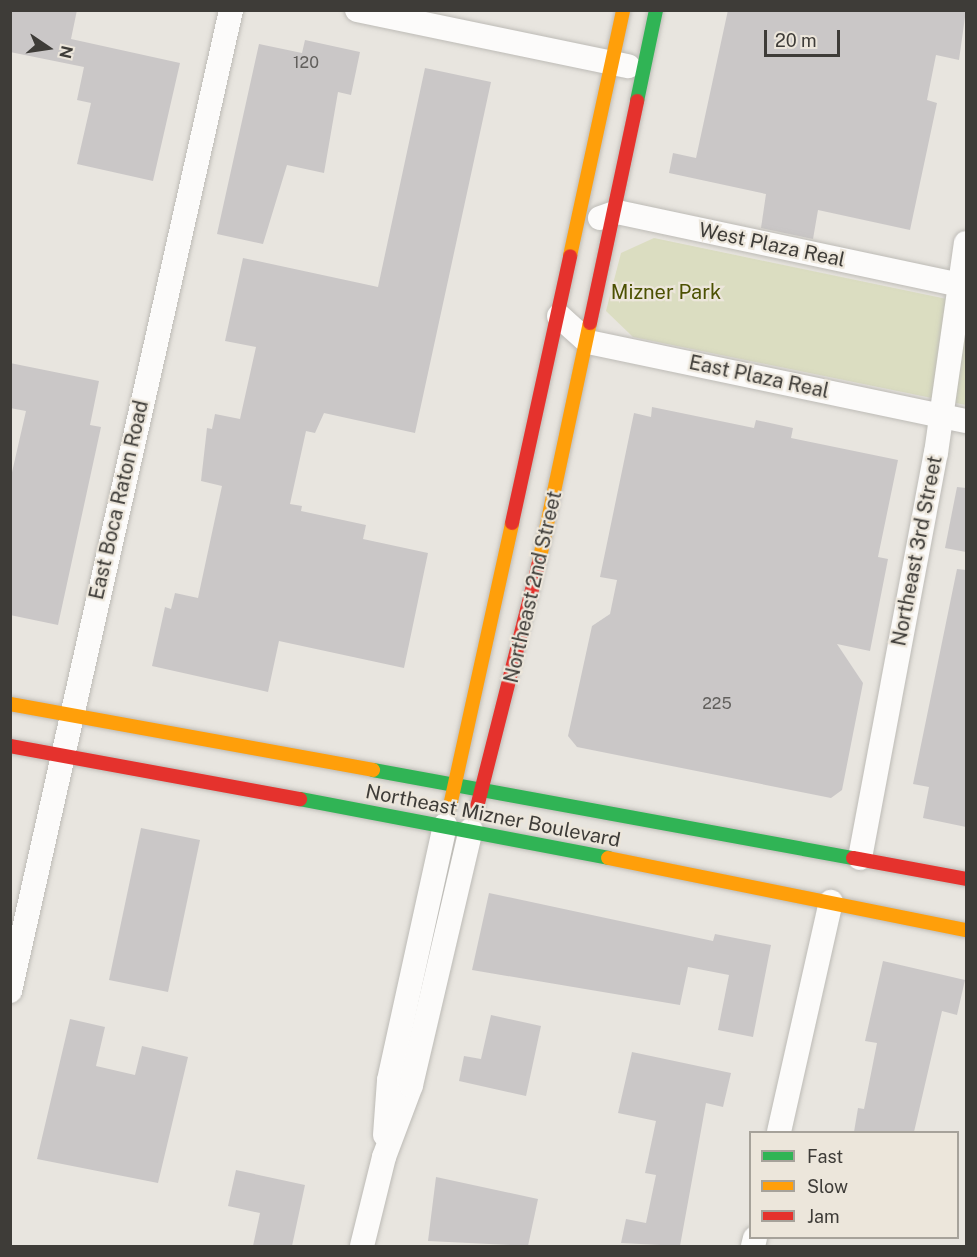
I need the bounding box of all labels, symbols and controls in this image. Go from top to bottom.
north arrow [18,18,78,78]
scale bar [767,18,844,56]
text: 20 m [775,30,817,51]
text: N [55,44,77,60]
house number: 120 [293,53,319,73]
street label: West Plaza Real [697,218,847,272]
park label: Mizner Park [611,280,721,304]
street label: East Plaza Real [687,350,831,404]
street label: East Boca Raton Road [84,398,154,602]
street label: Northeast 3rd Street [887,454,947,648]
street label: Northeast 2nd Street [499,489,567,685]
house number: 225 [702,694,732,714]
street label: Northeast Mizner Boulevard [363,779,623,853]
legend [749,1131,959,1239]
text: Fast [807,1146,843,1167]
text: Slow [807,1176,848,1197]
text: Jam [807,1206,840,1227]

